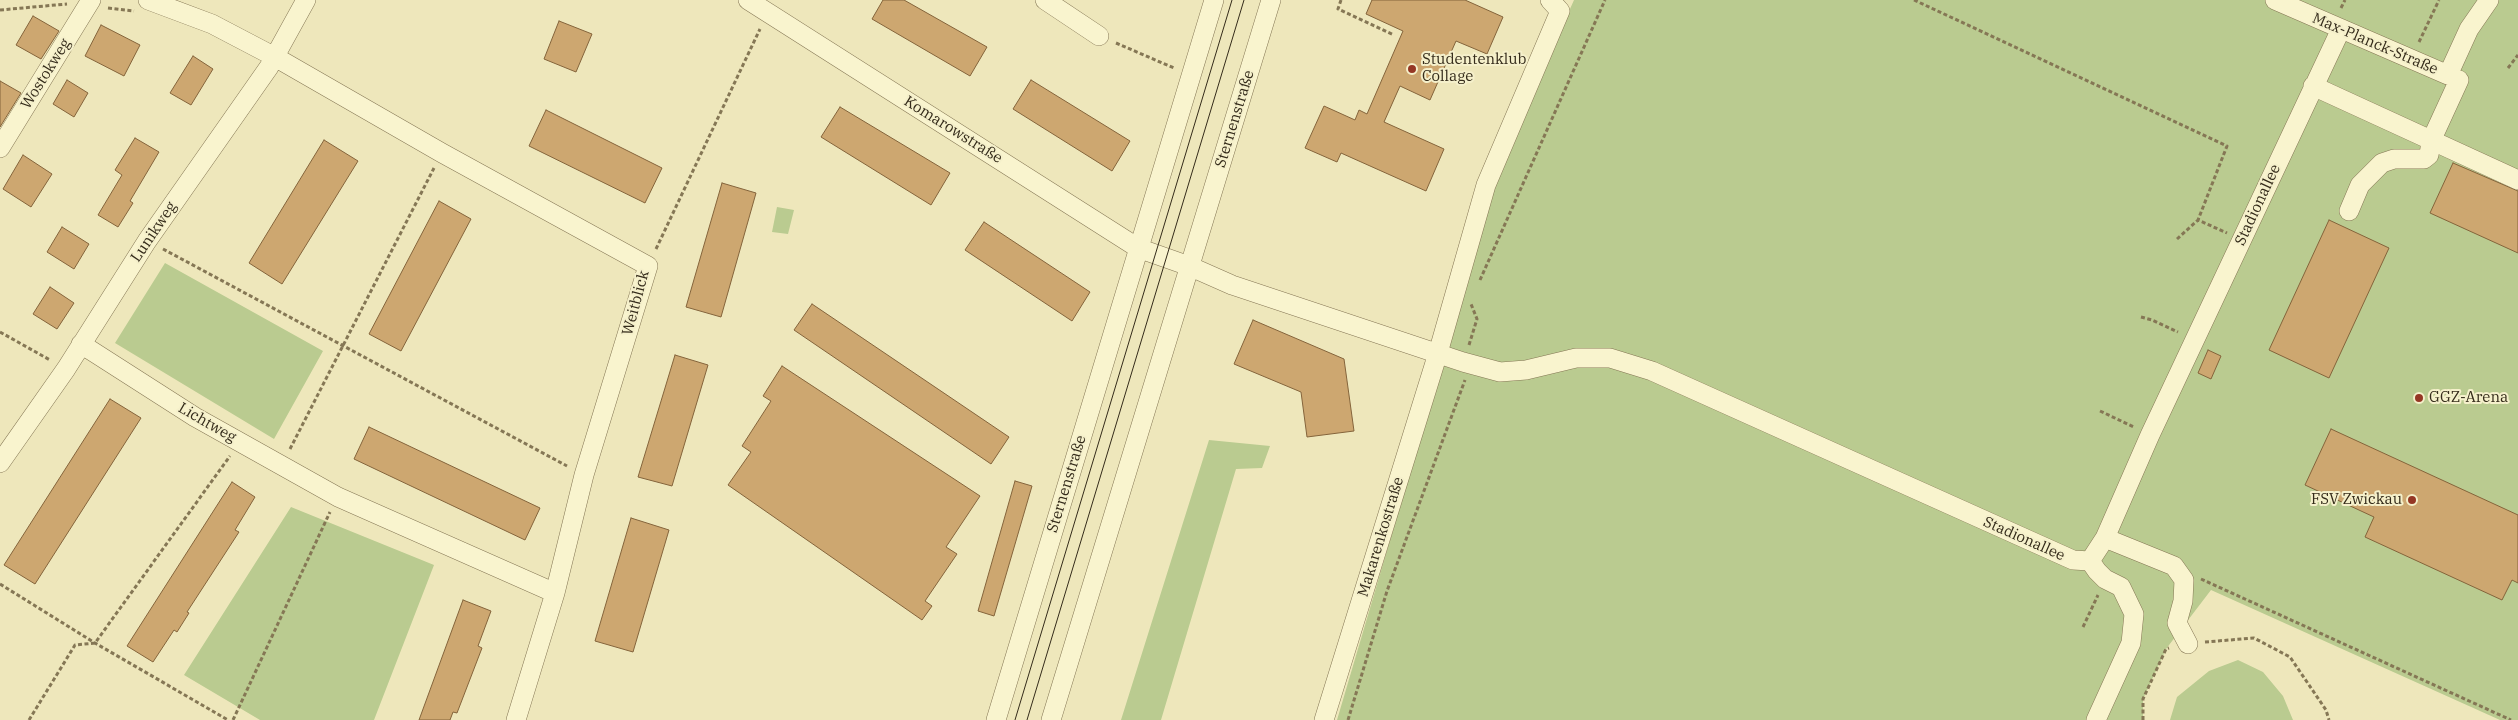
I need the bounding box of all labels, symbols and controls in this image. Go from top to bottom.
street label: Max-Planck-Straße [2309,9,2441,79]
street label: Wostokweg [17,35,75,113]
place label: Studentenklub Collage [1422,51,1527,86]
marker: Studentenklub Collage [1406,63,1418,75]
street label: Sternenstraße [1212,68,1258,170]
street label: Komarowstraße [900,92,1006,168]
street label: Stadionallee [2231,162,2285,248]
street label: Lunikweg [127,198,181,266]
street label: Weitblick [619,269,653,337]
place label: GGZ-Arena [2429,389,2508,407]
marker: GGZ-Arena [2413,392,2425,404]
street label: Lichtweg [175,399,239,447]
street label: Sternenstraße [1044,433,1090,535]
street label: Makarenkostraße [1354,475,1408,599]
place label: FSV Zwickau [2311,491,2402,509]
marker: FSV Zwickau [2406,494,2418,506]
street label: Stadionallee [1980,513,2068,565]

